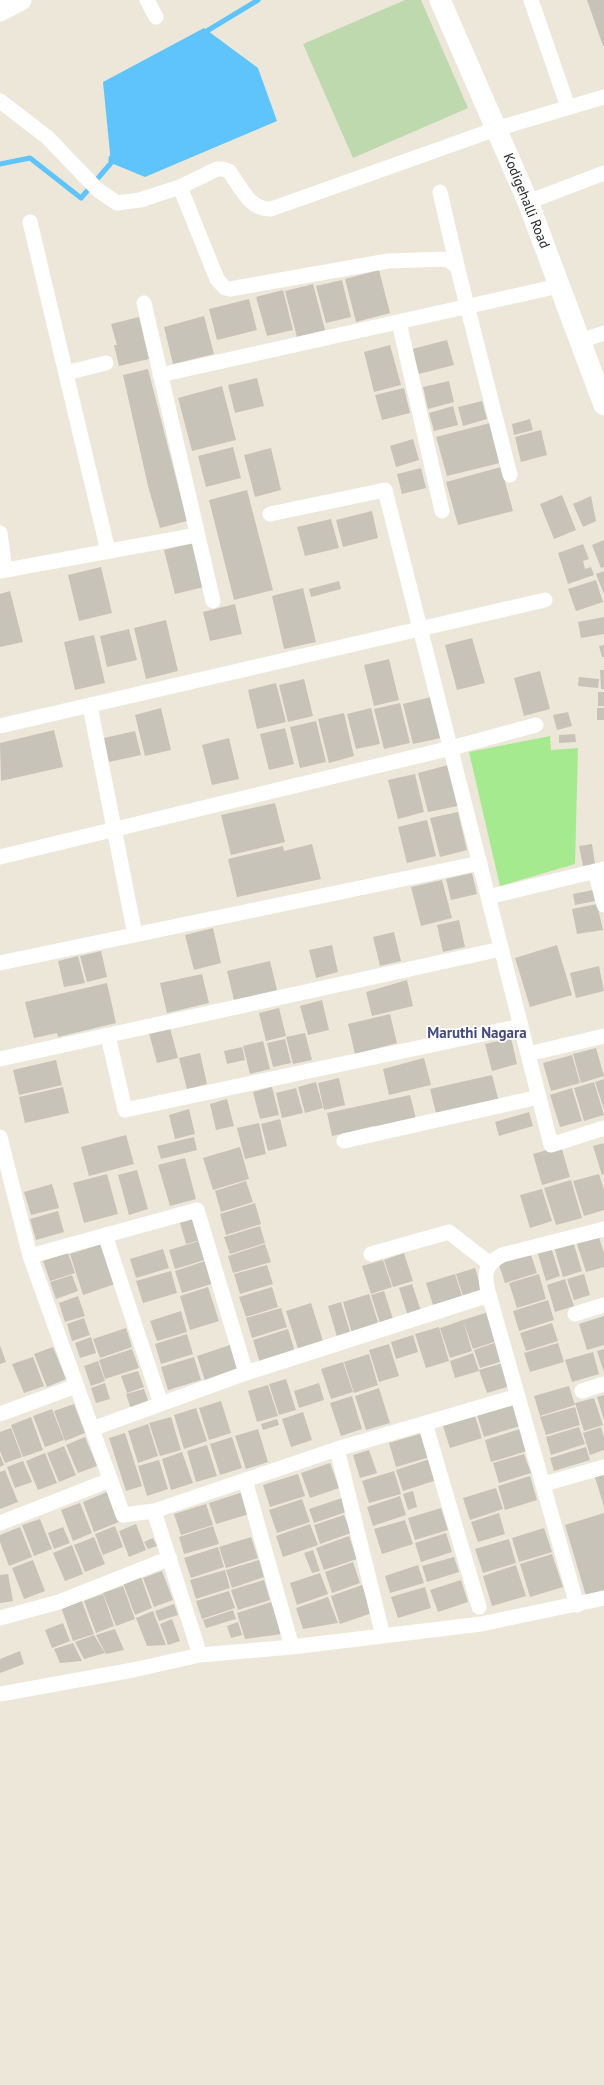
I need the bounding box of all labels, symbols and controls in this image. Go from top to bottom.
street label: Kodigehalli Road [499,151,553,251]
district label: Maruthi Nagara [427,1025,527,1043]

